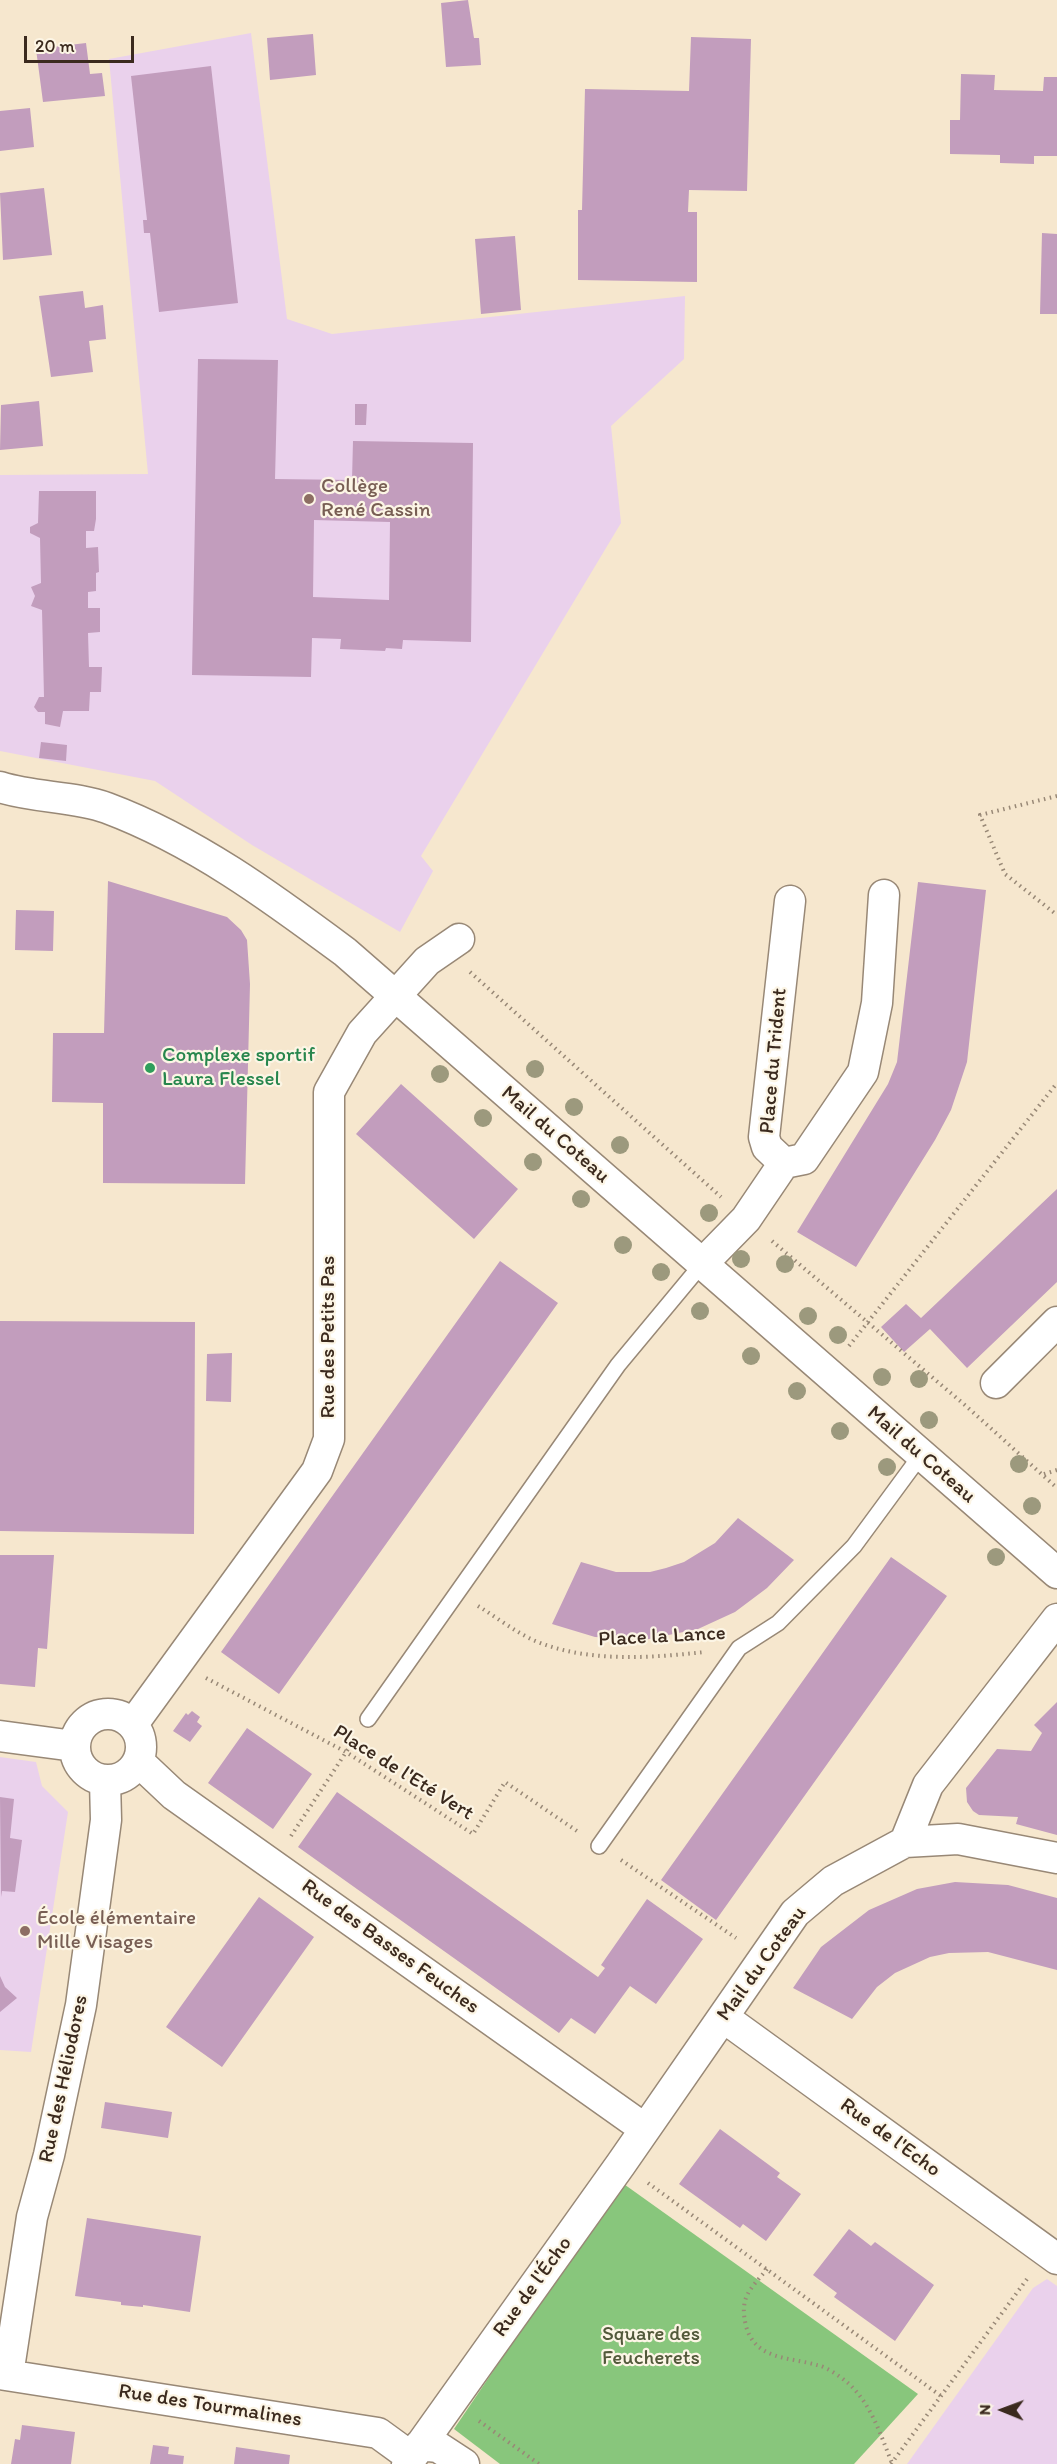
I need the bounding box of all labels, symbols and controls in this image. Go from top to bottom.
scale bar [27,24,136,62]
text: 20 m [35,35,75,57]
place label: Collège René Cassin [321,474,431,524]
marker: Collège René Cassin [302,492,316,506]
street label: Place du Trident [755,987,793,1135]
place label: Complexe sportif Laura Flessel [162,1043,315,1093]
marker: Complexe sportif Laura Flessel [143,1061,157,1075]
street label: Mail du Coteau [495,1081,615,1189]
street label: Rue des Petits Pas [316,1256,342,1418]
street label: Mail du Coteau [861,1401,981,1509]
street label: Place la Lance [598,1621,726,1653]
street label: Place de l'Eté Vert [328,1720,478,1826]
street label: Rue des Basses Feuches [296,1874,484,2020]
street label: Mail du Coteau [712,1902,812,2026]
place label: École élémentaire Mille Visages [37,1906,196,1956]
marker: École élémentaire Mille Visages [18,1924,32,1938]
street label: Rue des Héliodores [34,1993,94,2165]
street label: Rue de l'Echo [835,2093,945,2183]
street label: Rue de l'Écho [488,2232,578,2342]
park label: Square des Feucherets [602,2322,700,2372]
street label: Rue des Tourmalines [117,2379,303,2433]
north arrow [973,2380,1033,2440]
text: N [975,2404,994,2415]

